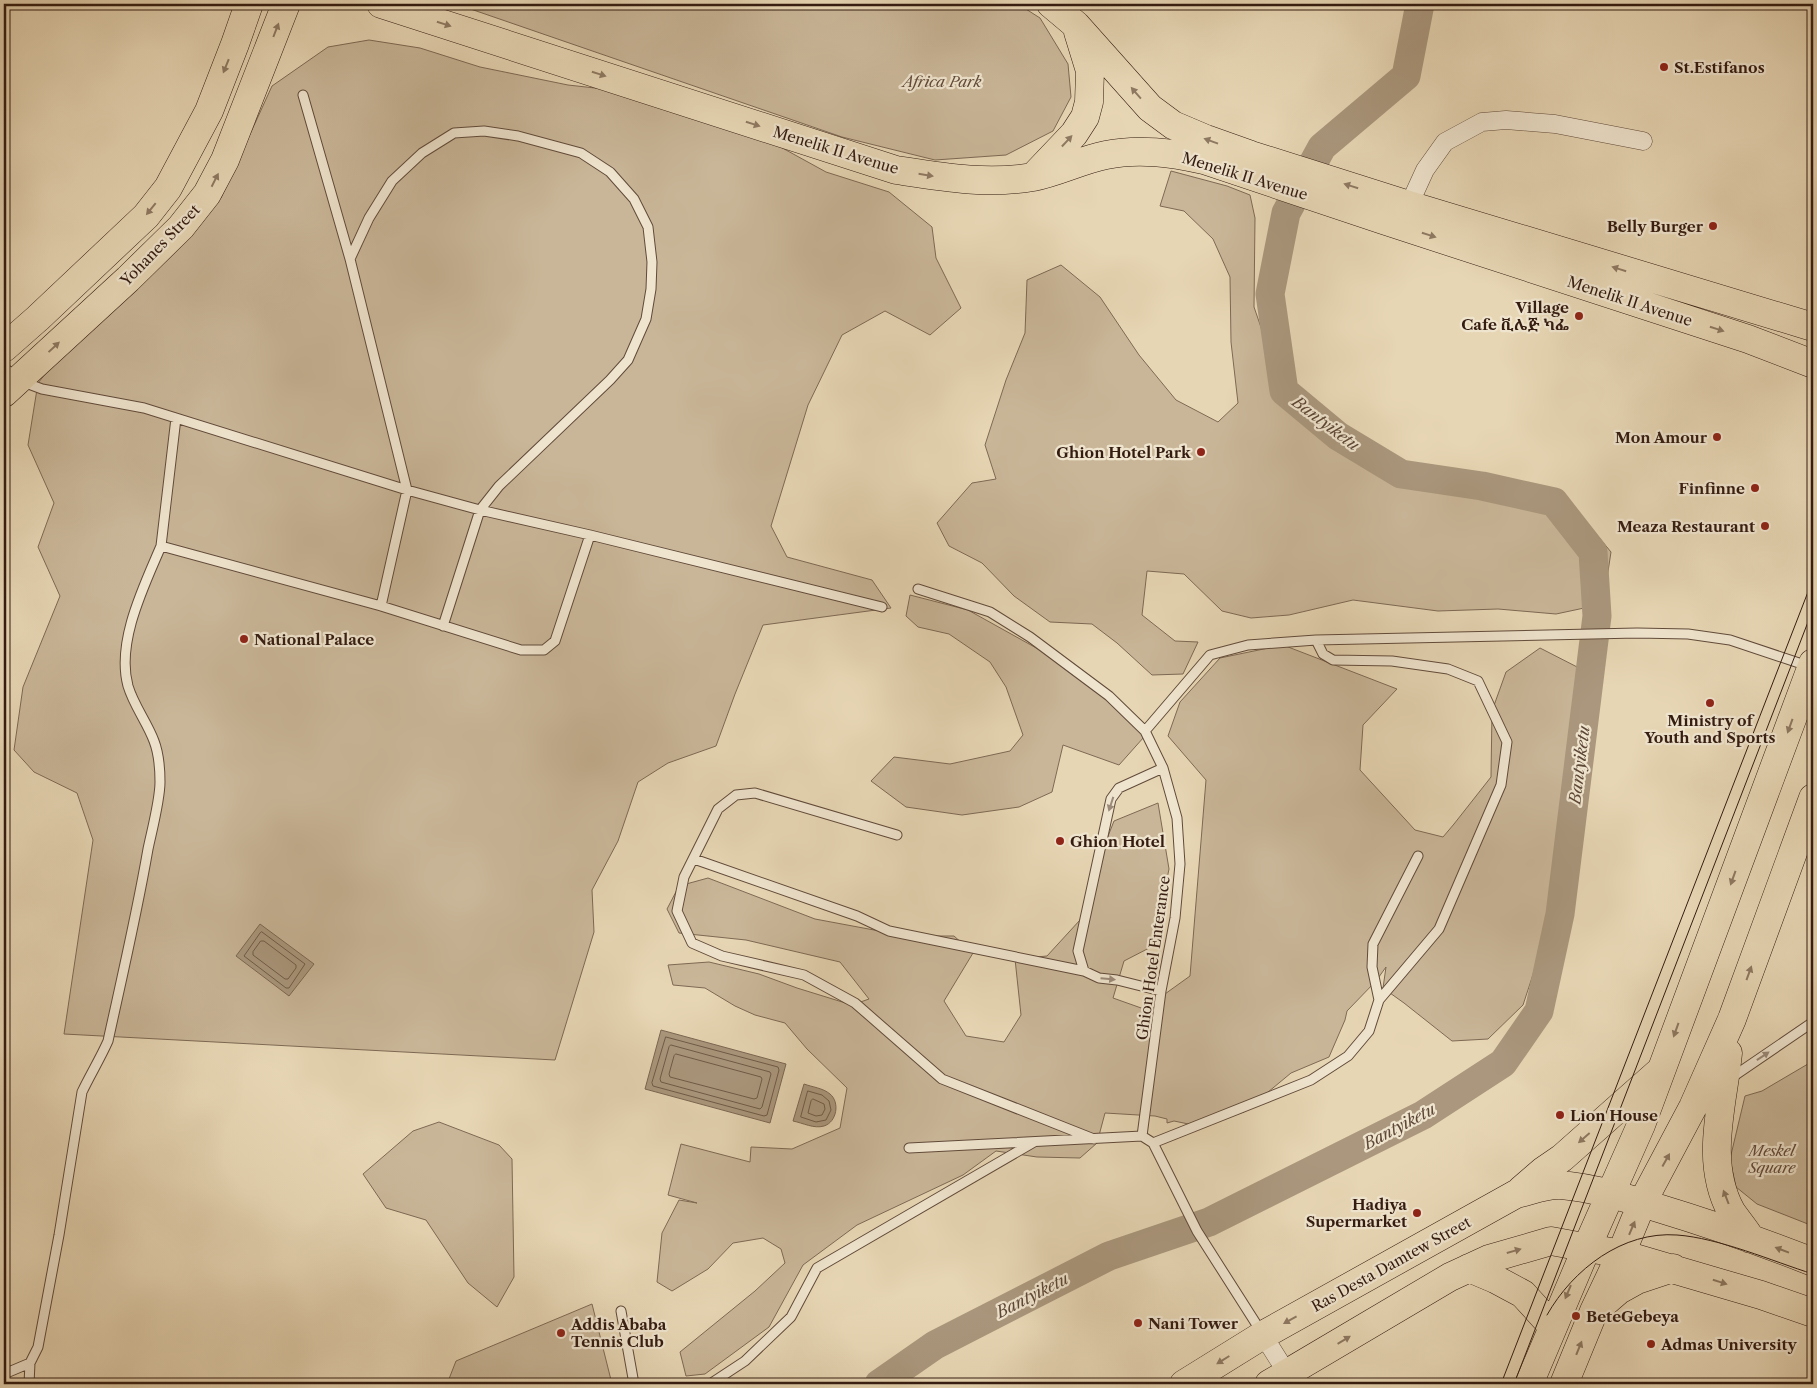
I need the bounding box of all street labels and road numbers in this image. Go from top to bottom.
street label: Menelik II Avenue [771,122,901,178]
street label: Menelik II Avenue [1180,148,1310,204]
street label: Yohanes Street [116,200,204,291]
street label: Menelik II Avenue [1565,272,1695,330]
street label: Ghion Hotel Enterance [1132,875,1174,1041]
street label: Ras Desta Damtew Street [1308,1212,1475,1316]

